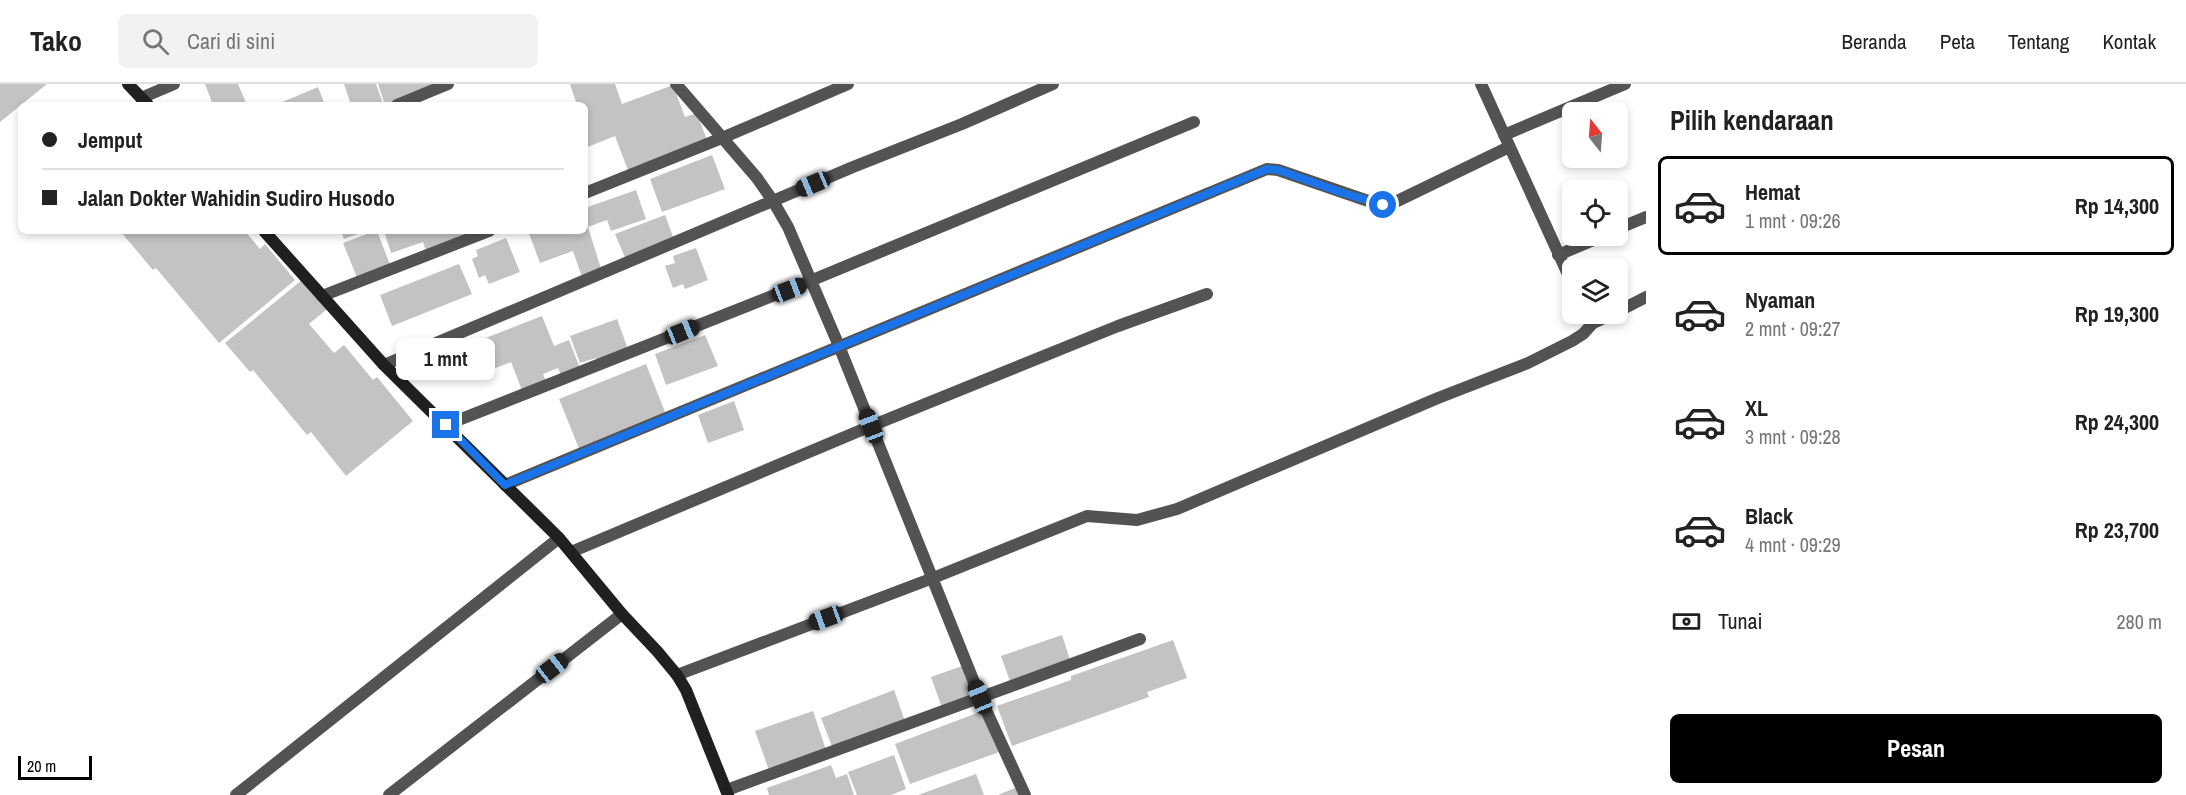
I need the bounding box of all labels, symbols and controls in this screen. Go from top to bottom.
search box [118,14,538,68]
text: Tako [30,22,82,60]
icon: search [139,25,172,58]
text: Cari di sini [187,26,275,56]
text: Beranda [1842,27,1907,56]
text: Peta [1940,27,1975,56]
text: Tentang [2008,27,2069,56]
text: Kontak [2102,27,2156,56]
north arrow [1562,102,1628,168]
map controls [1562,102,1628,324]
text: Pilih kendaraan [1670,102,1834,138]
text: Jemput [78,125,142,155]
car [793,169,833,199]
text: Hemat [1745,177,1800,207]
icon: car [1673,179,1727,233]
button: locate [1562,180,1628,246]
text: Jalan Dokter Wahidin Sudiro Husodo [78,183,395,213]
route start [1369,191,1396,218]
text: Rp 14,300 [2075,191,2159,221]
text: 1 mnt · 09:26 [1745,207,1841,234]
button: layers [1562,258,1628,324]
car [769,275,809,305]
text: Nyaman [1745,285,1815,315]
icon: car [1673,287,1727,341]
text: Rp 19,300 [2075,299,2159,329]
text: 2 mnt · 09:27 [1745,315,1841,342]
car [662,317,702,347]
callout: 1 mnt [396,338,496,380]
text: 1 mnt [424,345,467,372]
text: XL [1745,393,1768,423]
icon: car [1673,395,1727,449]
car [856,406,886,446]
text: Rp 24,300 [2075,407,2159,437]
route end [432,411,459,438]
text: 3 mnt · 09:28 [1745,423,1841,450]
text: Black [1745,501,1793,531]
icon: car [1673,503,1727,557]
text: Rp 23,700 [2075,515,2159,545]
text: 4 mnt · 09:29 [1745,531,1841,558]
car [806,603,846,633]
icon: cash [1670,605,1703,638]
text: Tunai [1718,606,1763,636]
text: 280 m [2116,608,2162,635]
car [532,650,572,686]
car [965,677,995,717]
button: Pesan [1670,714,2162,783]
scale bar [18,753,92,780]
text: 20 m [27,755,56,777]

